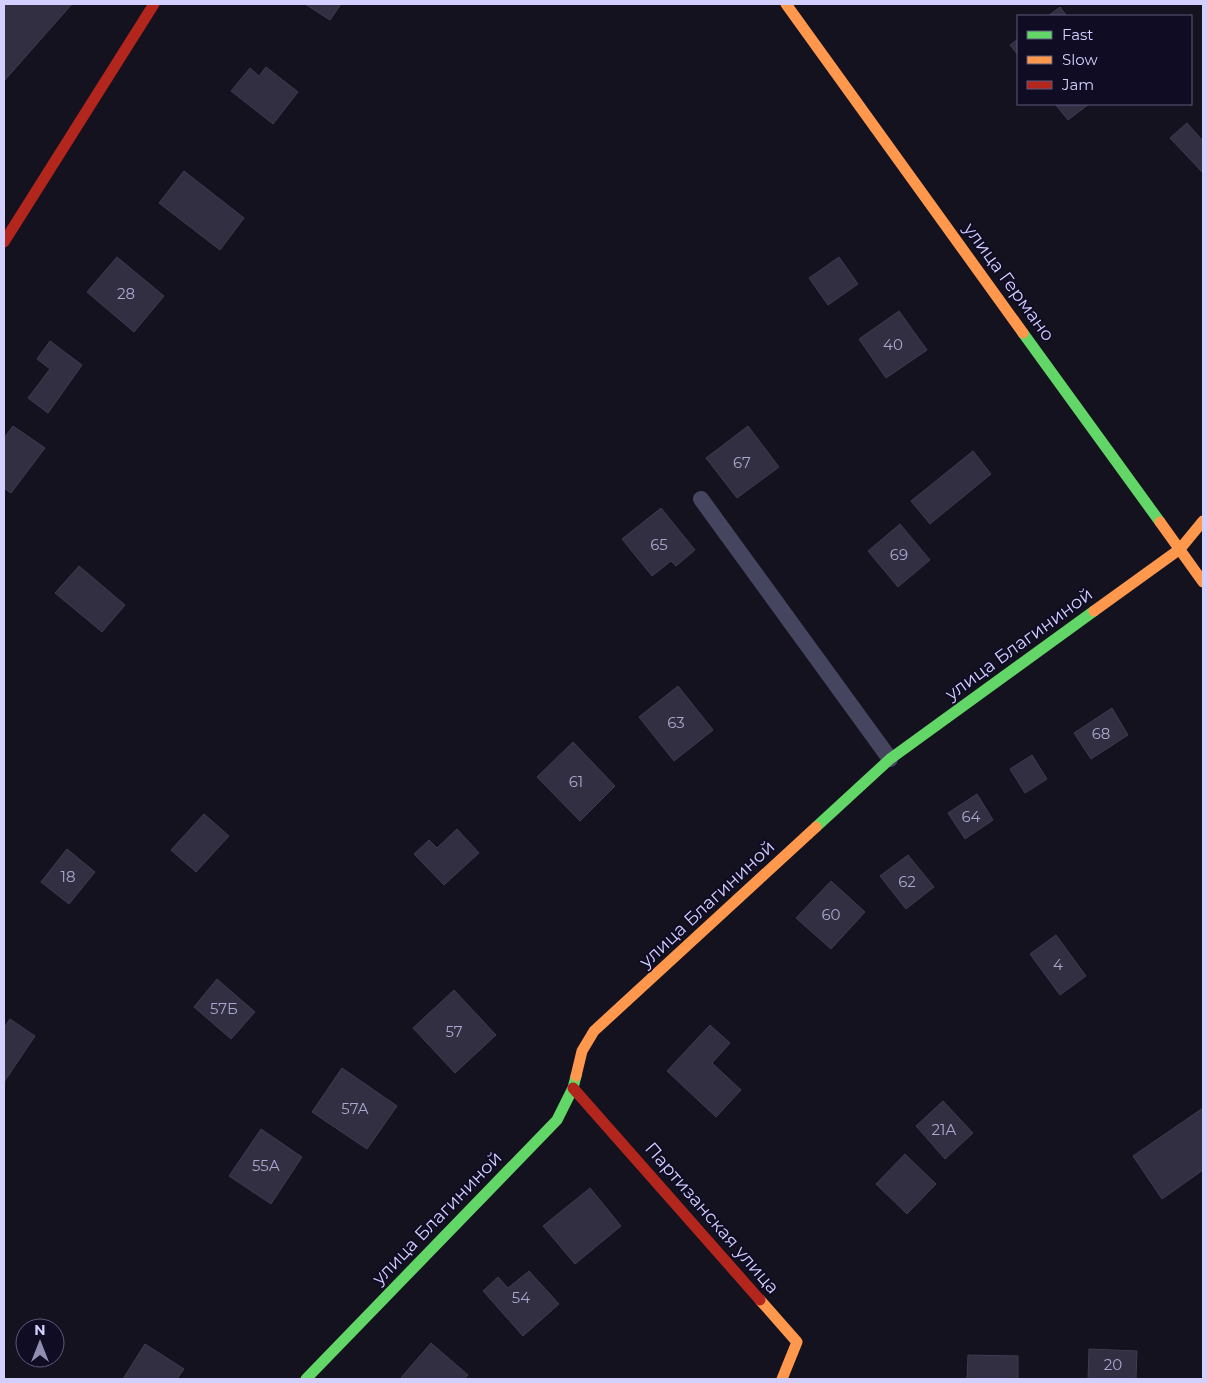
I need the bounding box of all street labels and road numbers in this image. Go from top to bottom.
street label: улица Германо [958,218,1059,345]
street label: улица Благининой [940,583,1097,706]
street label: улица Благининой [634,836,779,973]
street label: Партизанская улица [640,1138,784,1298]
street label: улица Благининой [367,1147,506,1290]

